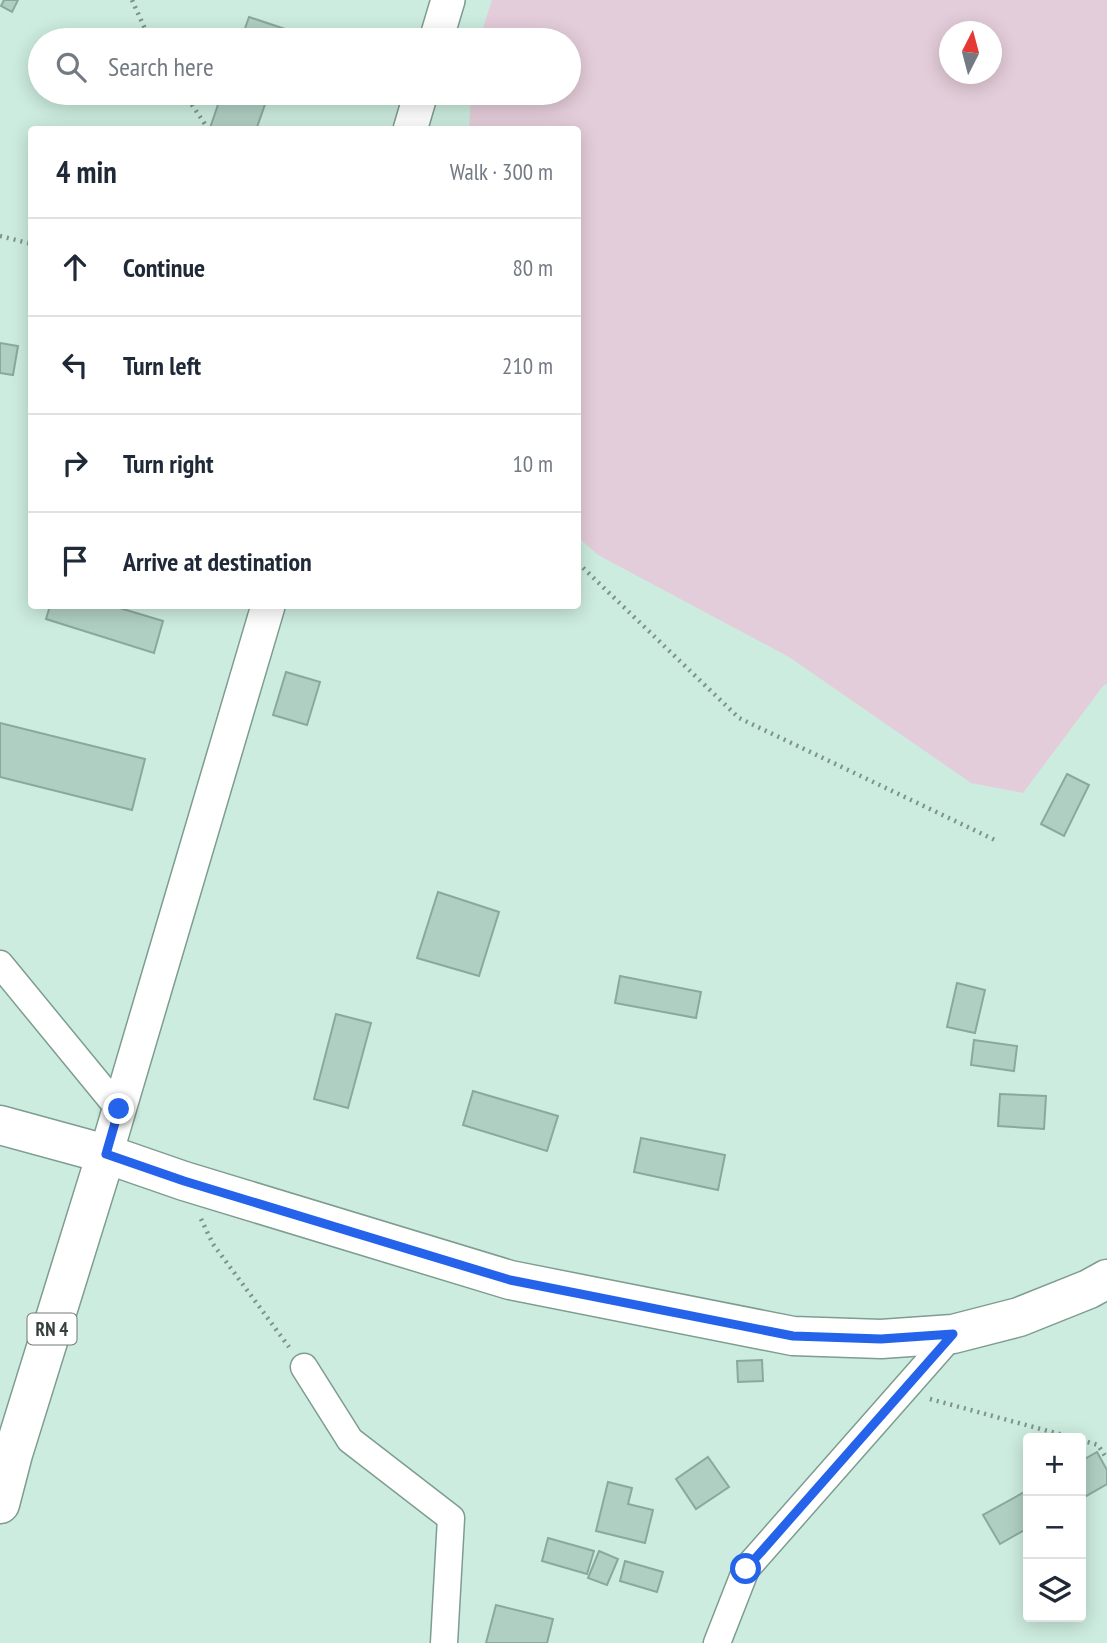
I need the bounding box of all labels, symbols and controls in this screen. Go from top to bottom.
north arrow [939,21,1002,84]
search box [28,28,581,105]
icon: search [52,48,90,86]
text: Search here [108,50,214,83]
text: 4 min [56,152,117,191]
text: Walk · 300 m [450,157,553,186]
icon: ahead [56,248,94,286]
text: Continue [123,251,205,284]
text: 80 m [512,253,553,282]
icon: left [56,346,94,384]
text: Turn left [123,349,201,382]
text: 210 m [502,351,553,380]
icon: right [56,444,94,482]
text: Turn right [123,447,214,480]
text: 10 m [512,449,553,478]
icon: arrive [56,542,94,580]
text: Arrive at destination [123,545,312,578]
route end [103,1093,134,1124]
road number: RN 4 [28,1314,76,1344]
map controls [1023,1433,1086,1622]
button: + [1023,1433,1086,1496]
button: − [1023,1496,1086,1559]
route start [730,1553,761,1584]
button: layers [1023,1559,1086,1622]

